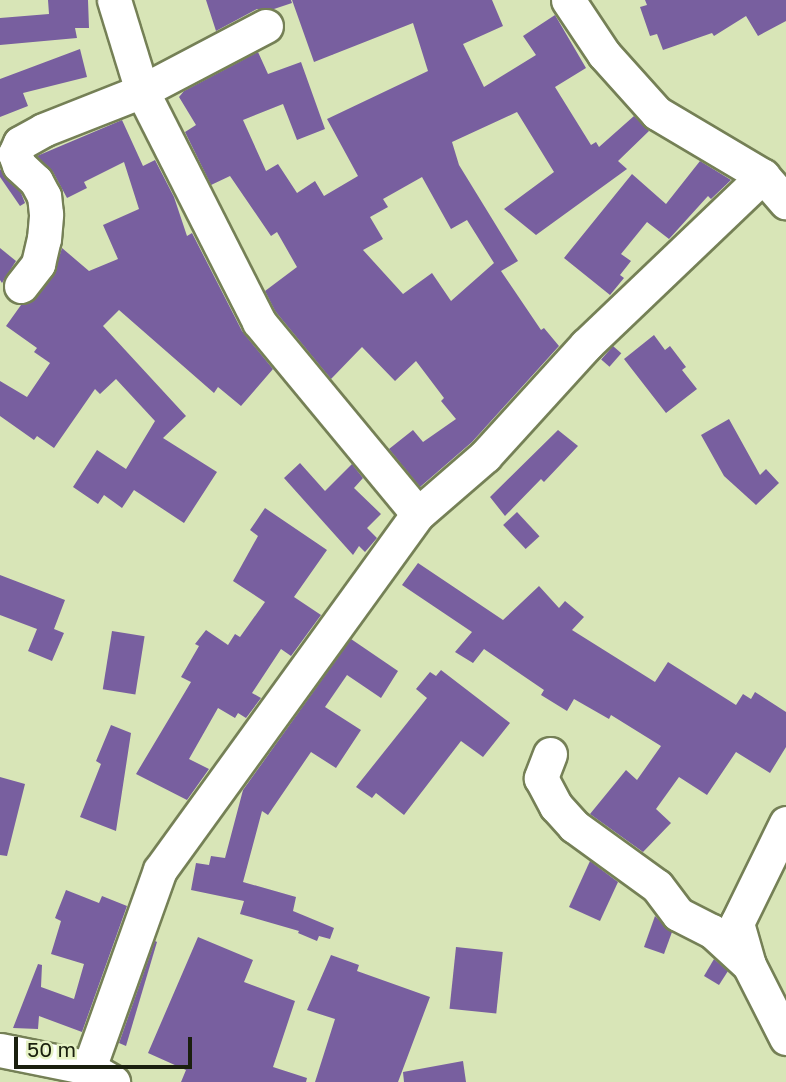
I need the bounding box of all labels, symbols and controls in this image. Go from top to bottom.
scale bar [18,1023,196,1066]
text: 50 m [27,1036,76,1062]

